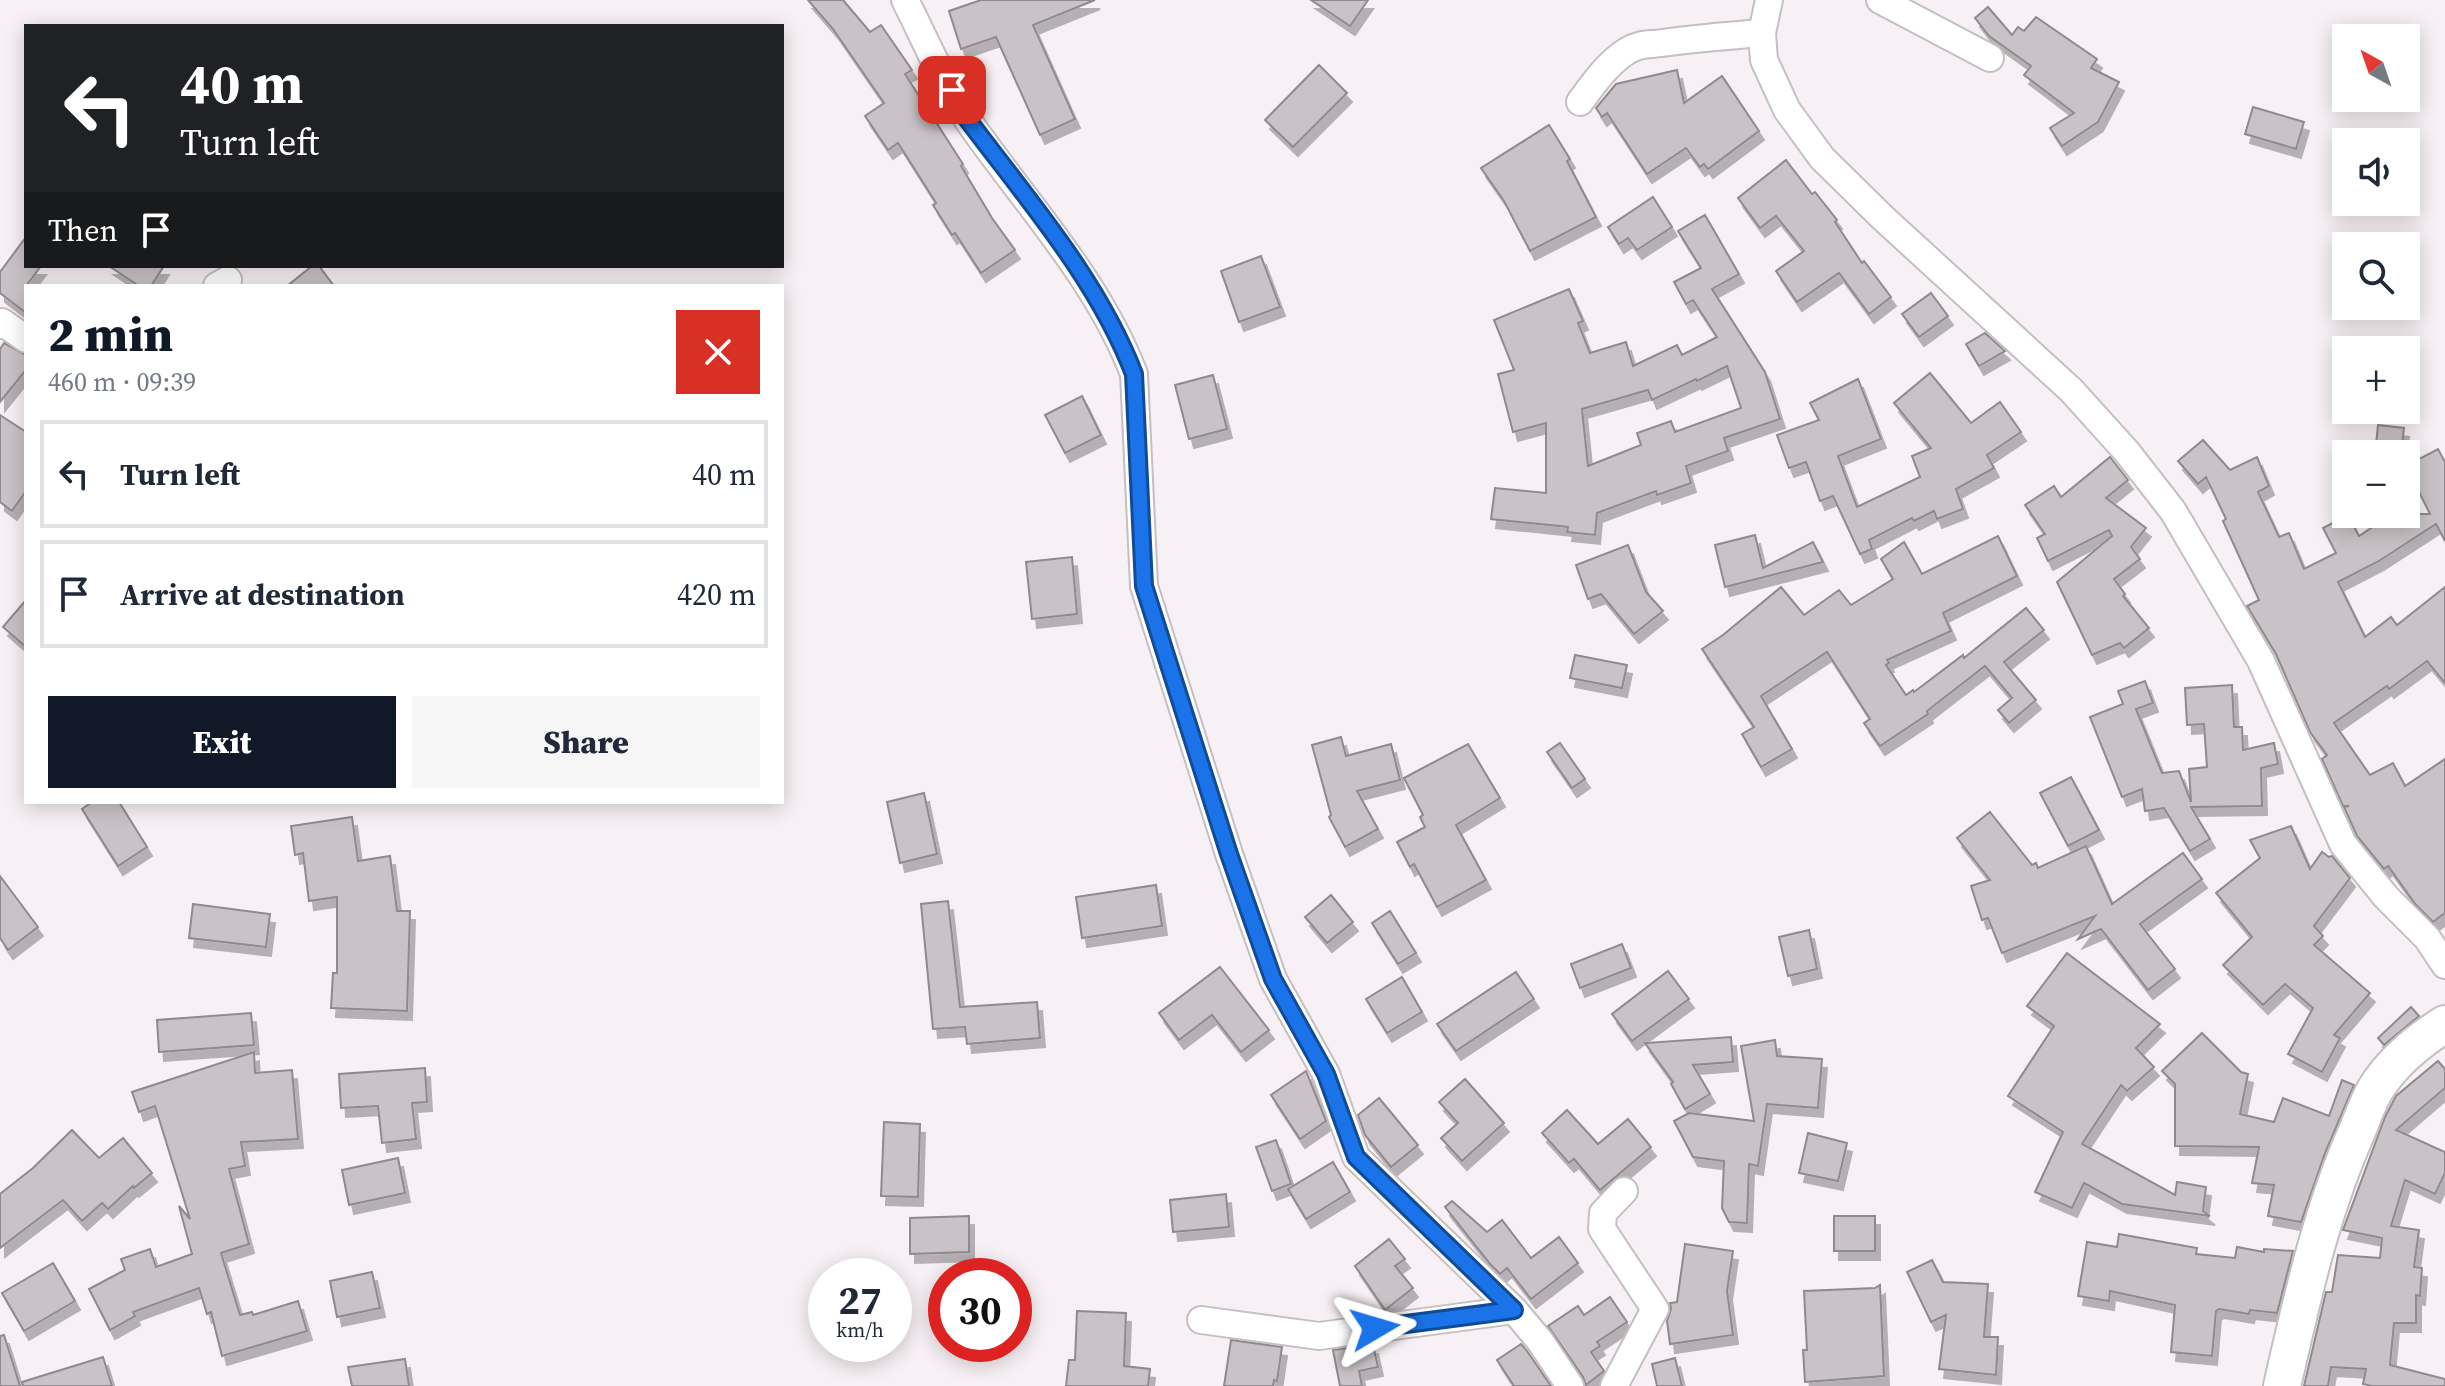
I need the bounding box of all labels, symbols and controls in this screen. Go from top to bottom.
north arrow [2332,24,2420,112]
map controls [2332,24,2420,528]
text: 40 m [180,45,303,122]
icon: left [48,56,152,160]
pin [918,56,986,124]
icon: arrive [930,68,974,112]
text: Turn left [180,118,319,167]
button: sound [2332,128,2420,216]
icon: arrive [134,208,178,252]
text: Then [48,210,118,251]
button: search [2332,232,2420,320]
text: 2 min [48,301,173,367]
button: close [676,310,760,394]
button: + [2332,336,2420,424]
text: 460 m · 09:39 [48,364,196,400]
button: − [2332,440,2420,528]
icon: left [52,452,96,496]
text: Turn left [120,454,240,495]
text: 40 m [692,454,756,495]
icon: arrive [52,572,96,616]
text: Arrive at destination [120,574,405,615]
text: 420 m [677,574,756,615]
button: Exit [48,696,396,788]
button: Share [412,696,760,788]
speed limit sign: 30 [928,1258,1032,1362]
text: 27 [838,1273,882,1327]
position arrow [1333,1286,1417,1370]
text: km/h [836,1316,884,1344]

